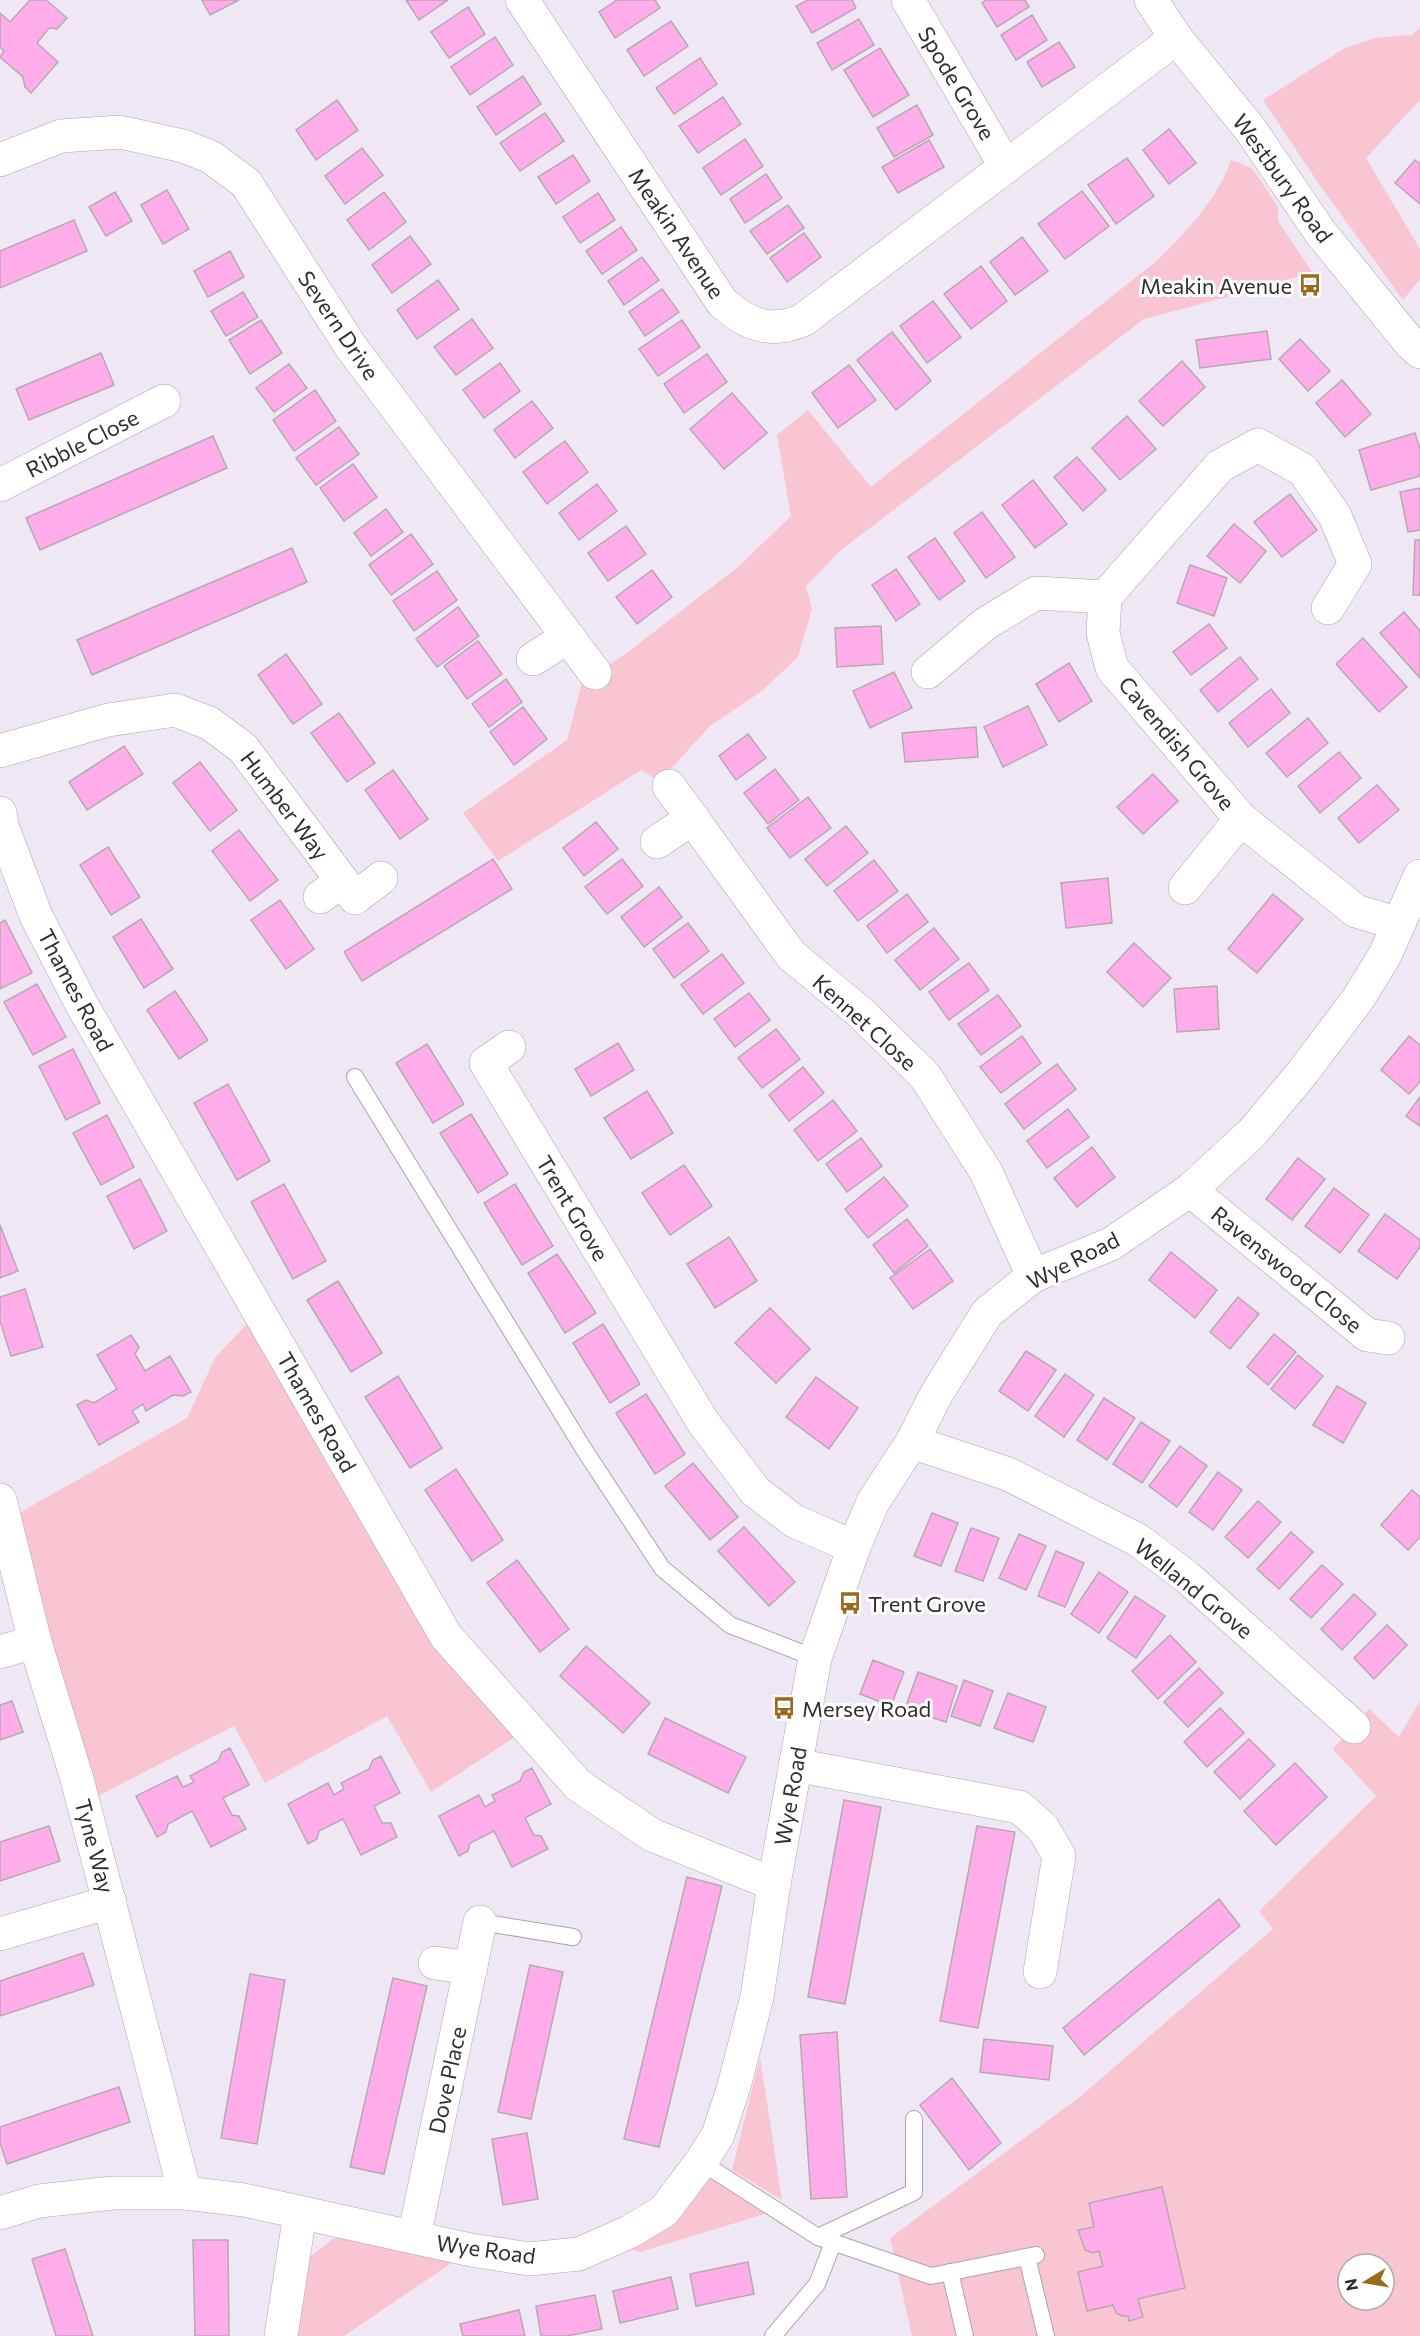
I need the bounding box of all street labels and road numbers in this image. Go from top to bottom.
street label: Spode Grove [913,21,1001,145]
street label: Westbury Road [1227,108,1339,248]
street label: Meakin Avenue [623,163,731,303]
street label: Severn Drive [293,265,385,385]
street label: Ribble Close [21,403,143,483]
street label: Cavendish Grove [1113,671,1241,815]
street label: Humber Way [235,745,335,865]
street label: Thames Road [32,924,120,1056]
street label: Kennet Close [807,968,923,1076]
street label: Trent Grove [531,1151,615,1265]
street label: Ravenswood Close [1206,1200,1368,1338]
street label: Wye Road [1022,1225,1124,1295]
street label: Thames Road [272,1347,362,1477]
street label: Welland Grove [1129,1532,1259,1644]
street label: Wye Road [768,1744,812,1848]
street label: Tyne Way [69,1796,121,1896]
street label: Dove Place [422,2024,472,2136]
street label: Wye Road [435,2229,537,2269]

